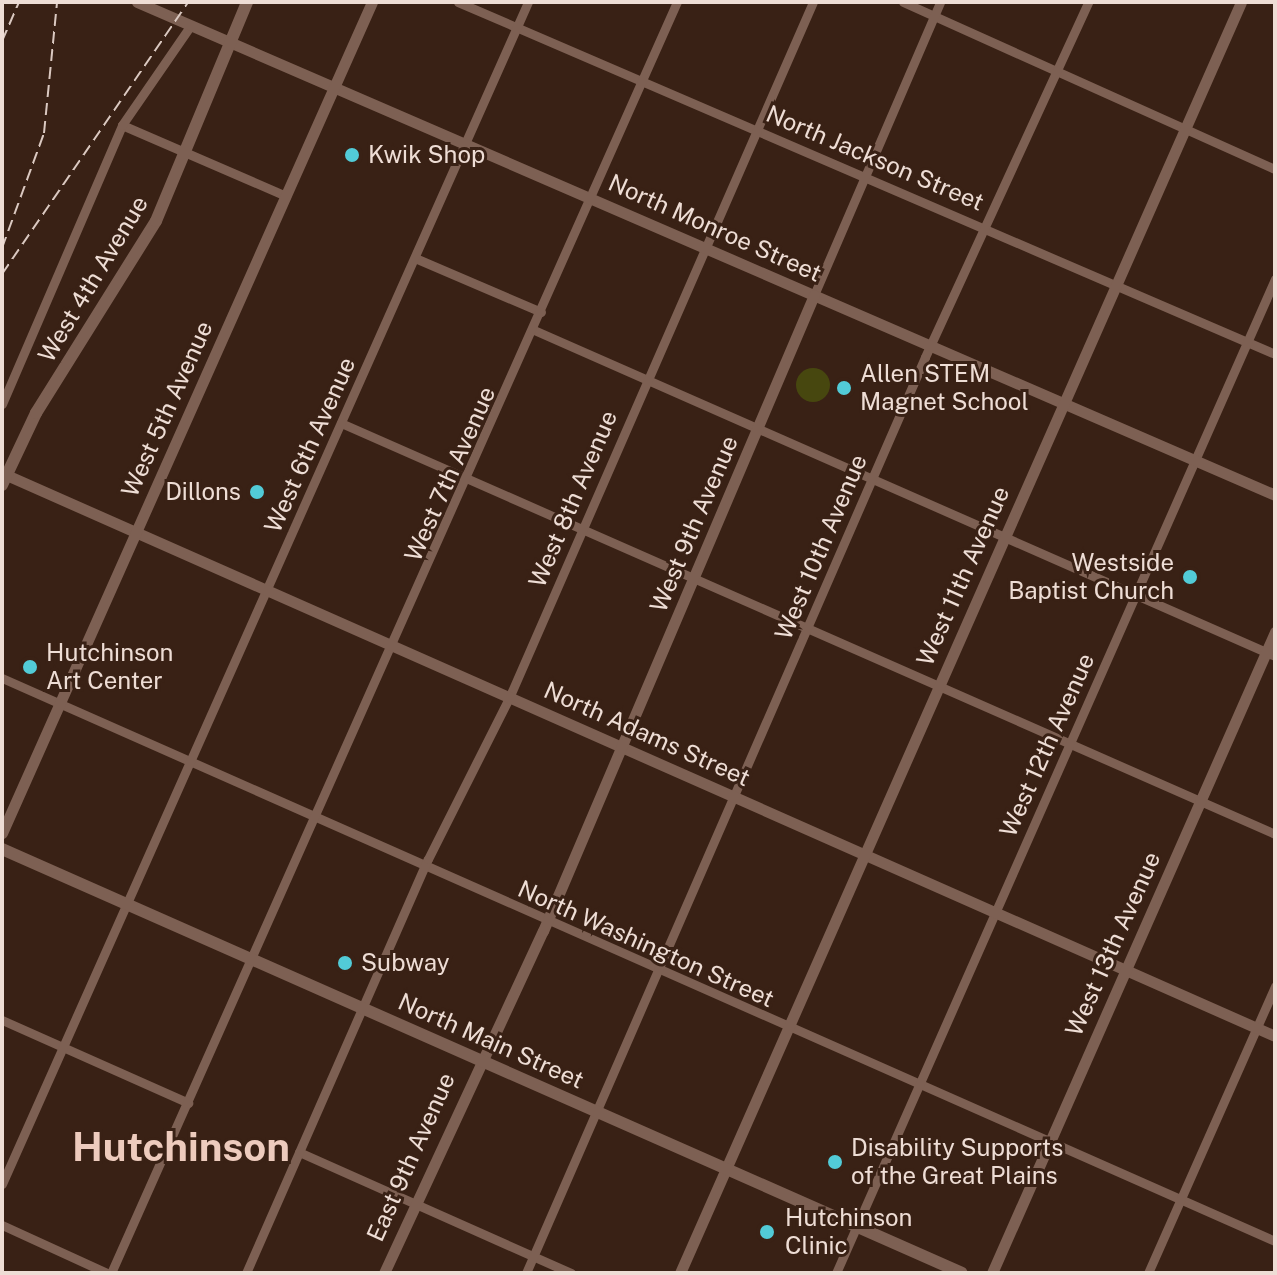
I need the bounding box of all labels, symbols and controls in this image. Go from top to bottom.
street label: North Jackson Street [762,99,988,217]
place label: Kwik Shop [368,141,485,169]
marker: Kwik Shop [343,146,361,164]
street label: North Monroe Street [604,168,826,288]
street label: West 4th Avenue [32,191,154,367]
street label: West 5th Avenue [115,317,219,501]
street label: West 6th Avenue [258,353,362,537]
place label: Allen STEM Magnet School [860,360,1029,416]
marker: Allen STEM Magnet School [835,379,853,397]
street label: West 7th Avenue [399,382,501,566]
street label: West 8th Avenue [523,406,623,592]
street label: West 9th Avenue [644,431,744,617]
street label: West 10th Avenue [769,450,873,644]
place label: Dillons [165,478,241,506]
street label: West 11th Avenue [911,482,1015,670]
marker: Dillons [248,483,266,501]
place label: Westside Baptist Church [1008,549,1174,605]
marker: Westside Baptist Church [1181,568,1199,586]
place label: Hutchinson Art Center [46,639,173,695]
street label: West 12th Avenue [994,649,1100,841]
marker: Hutchinson Art Center [21,658,39,676]
street label: North Adams Street [539,676,755,792]
street label: West 13th Avenue [1059,847,1167,1041]
street label: North Washington Street [513,874,779,1014]
place label: Subway [361,949,449,977]
marker: Subway [336,954,354,972]
street label: North Main Street [394,987,588,1095]
street label: East 9th Avenue [361,1068,461,1246]
district label: Hutchinson [72,1123,290,1171]
place label: Disability Supports of the Great Plains [851,1134,1063,1190]
marker: Disability Supports of the Great Plains [826,1153,844,1171]
place label: Hutchinson Clinic [785,1204,912,1260]
marker: Hutchinson Clinic [756,1221,778,1243]

